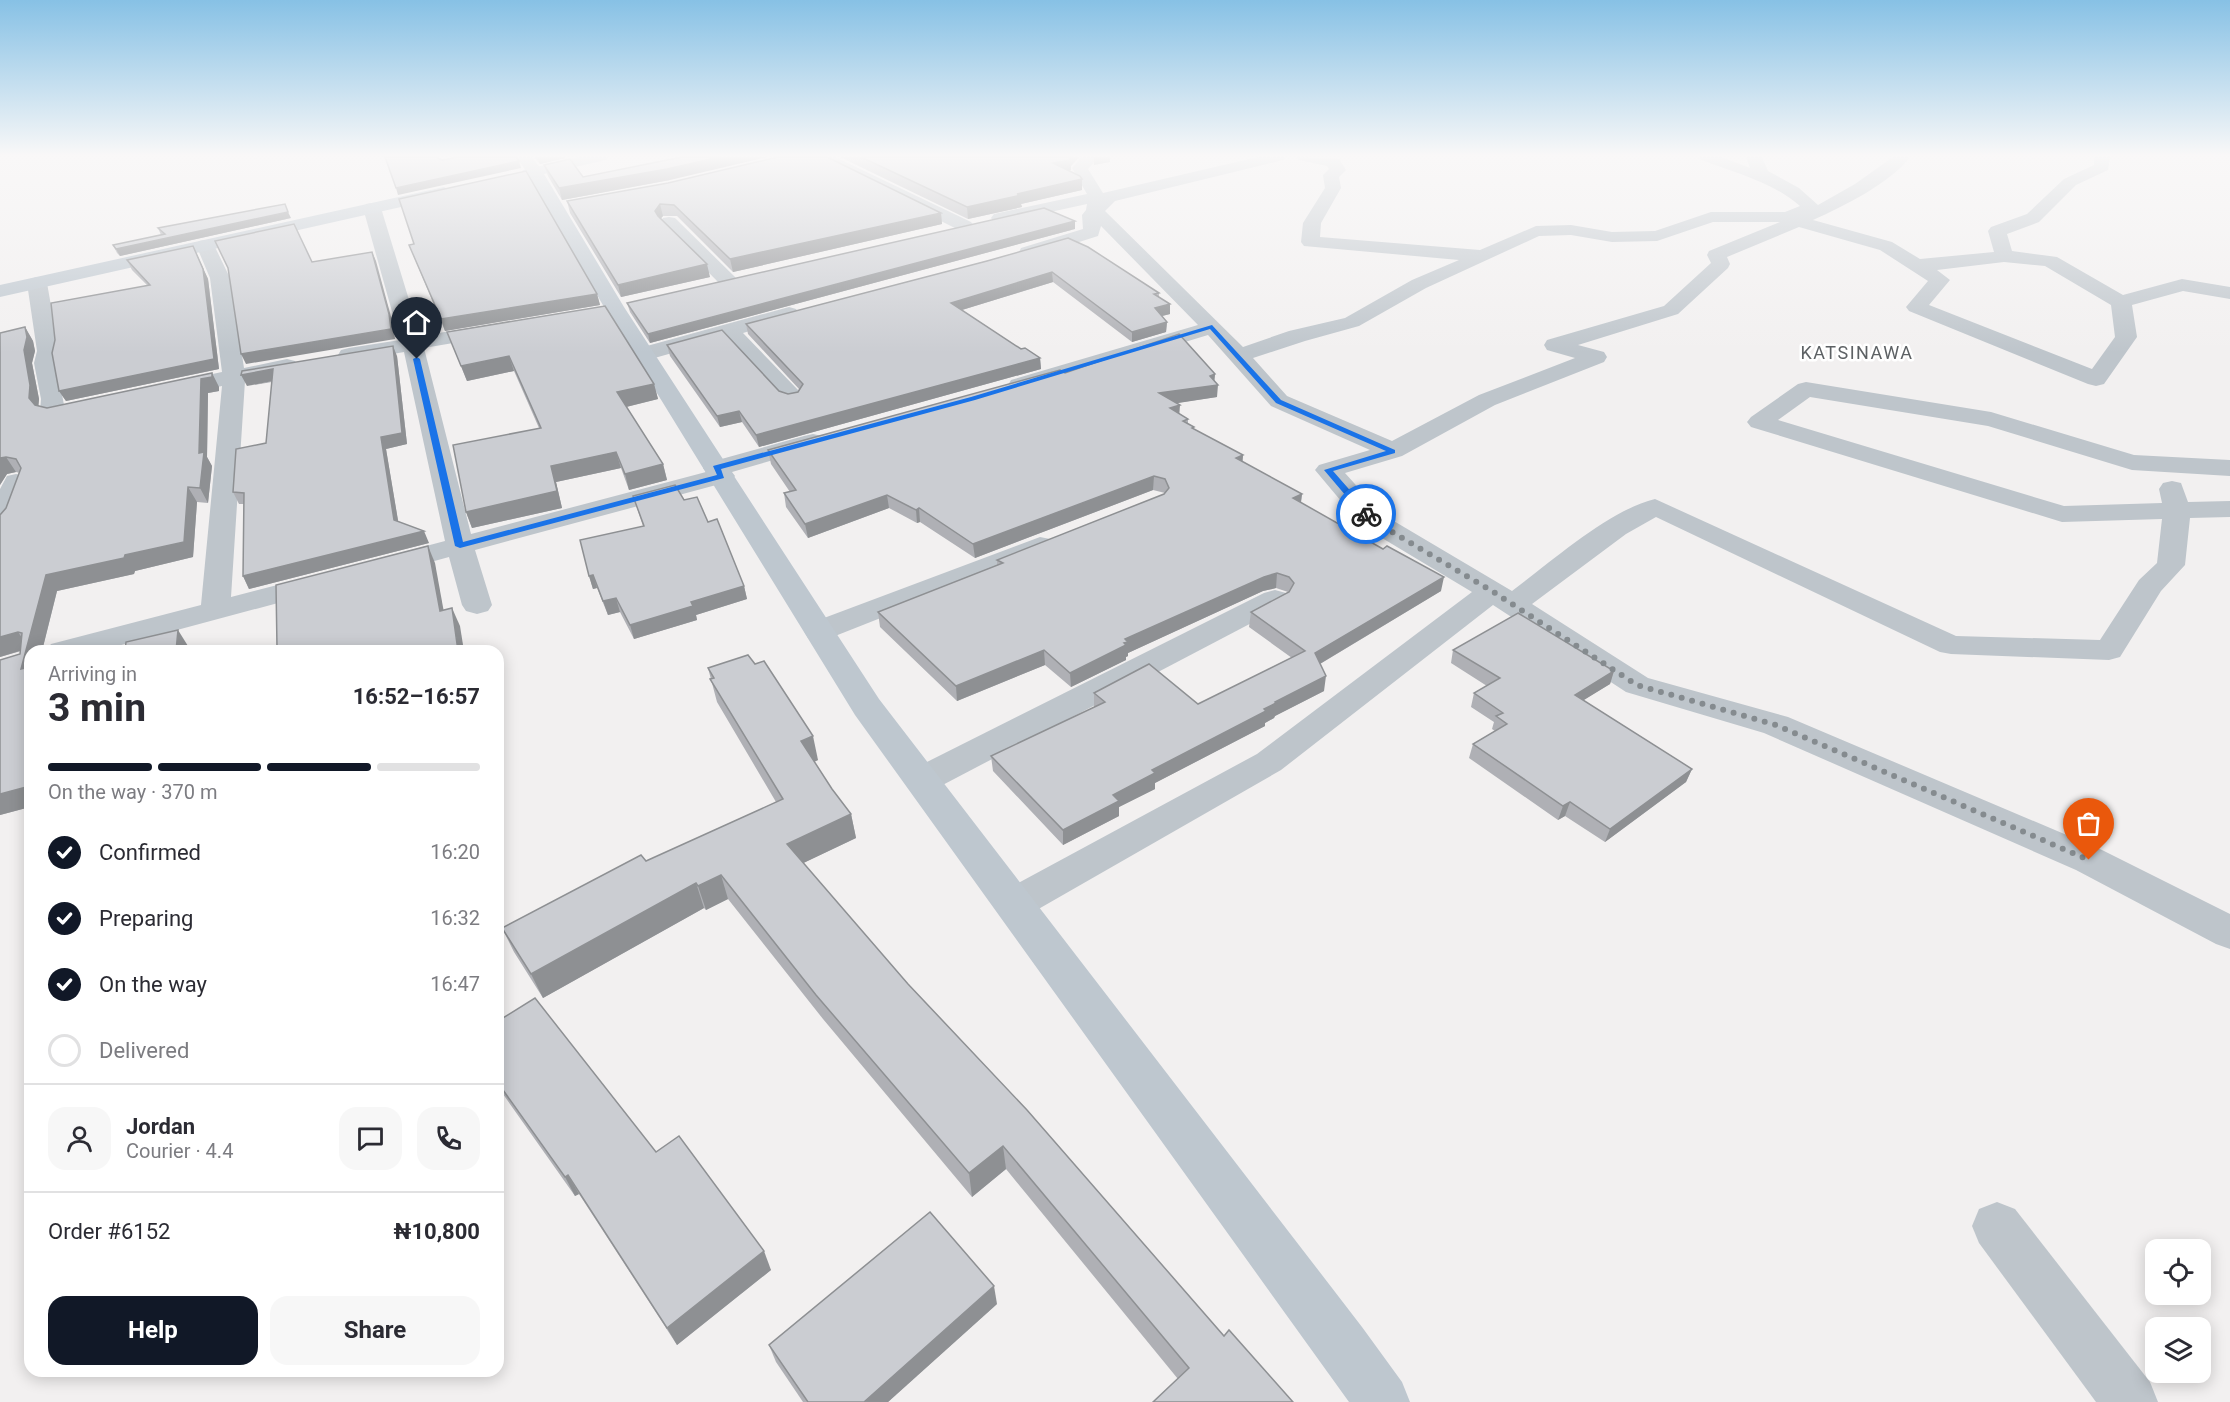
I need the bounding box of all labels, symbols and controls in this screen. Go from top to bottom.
pin [391,297,442,359]
icon: home [400,306,433,339]
district label: KATSINAWA [1800,342,1914,363]
courier [1336,484,1396,544]
icon: bike [1350,498,1383,531]
text: Arriving in [48,662,137,686]
text: 16:52–16:57 [353,684,480,709]
text: 3 min [48,685,146,731]
text: On the way · 370 m [48,780,217,804]
pin [2063,798,2114,860]
icon: bag [2072,807,2105,840]
icon: check [48,836,81,869]
text: Confirmed [99,840,201,865]
text: 16:20 [430,840,480,864]
icon: check [48,902,81,935]
text: Preparing [99,906,193,931]
text: 16:32 [430,906,480,930]
icon: check [48,968,81,1001]
text: On the way [99,972,207,997]
text: 16:47 [430,972,480,996]
text: Delivered [99,1038,189,1063]
button: person [48,1107,111,1170]
button: chat [339,1107,402,1170]
button: phone [417,1107,480,1170]
text: Jordan [126,1114,195,1139]
text: Courier · 4.4 [126,1139,233,1163]
text: Order #6152 [48,1219,170,1244]
text: ₦10,800 [394,1219,480,1244]
map controls [2145,1239,2211,1383]
button: locate [2145,1239,2211,1305]
button: Help [48,1296,258,1365]
button: Share [270,1296,480,1365]
button: layers [2145,1317,2211,1383]

